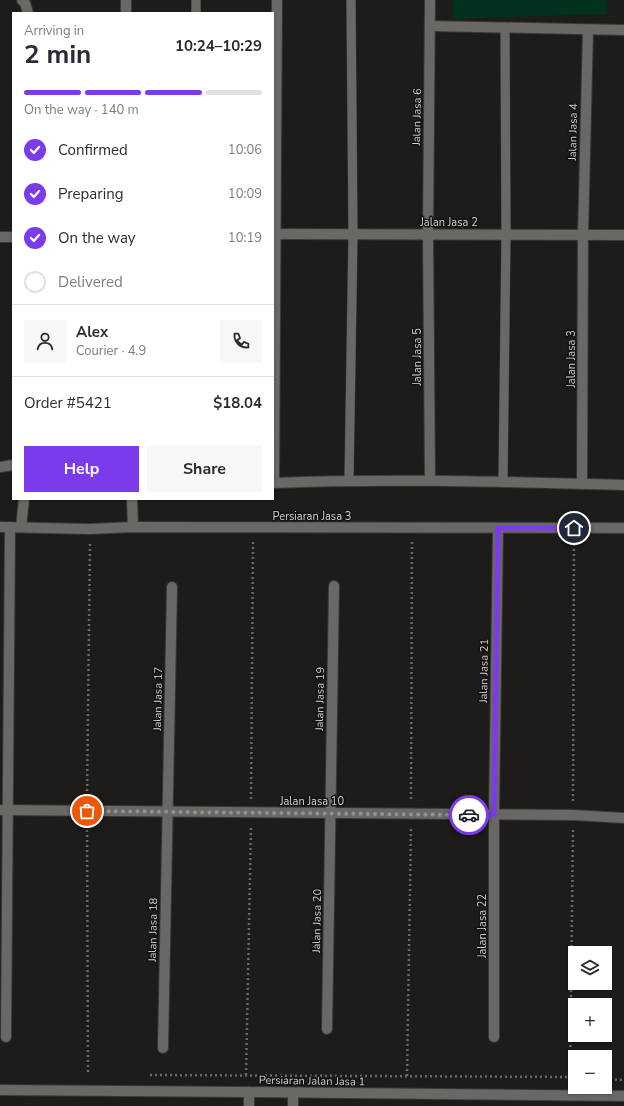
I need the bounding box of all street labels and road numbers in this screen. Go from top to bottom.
street label: Jalan Jasa 6 [409,88,425,147]
street label: Jalan Jasa 4 [565,103,581,162]
street label: Jalan Jasa 2 [419,215,478,230]
street label: Jalan Jasa 5 [410,328,425,387]
street label: Jalan Jasa 3 [564,330,579,389]
street label: Persiaran Jasa 3 [273,509,351,524]
street label: Jalan Jasa 21 [476,639,492,704]
street label: Jalan Jasa 17 [150,667,166,732]
street label: Jalan Jasa 19 [312,667,328,732]
street label: Jalan Jasa 10 [279,794,344,809]
street label: Jalan Jasa 20 [309,888,325,954]
street label: Jalan Jasa 22 [475,894,490,959]
street label: Jalan Jasa 18 [145,897,161,963]
street label: Persiaran Jalan Jasa 1 [259,1073,365,1089]

